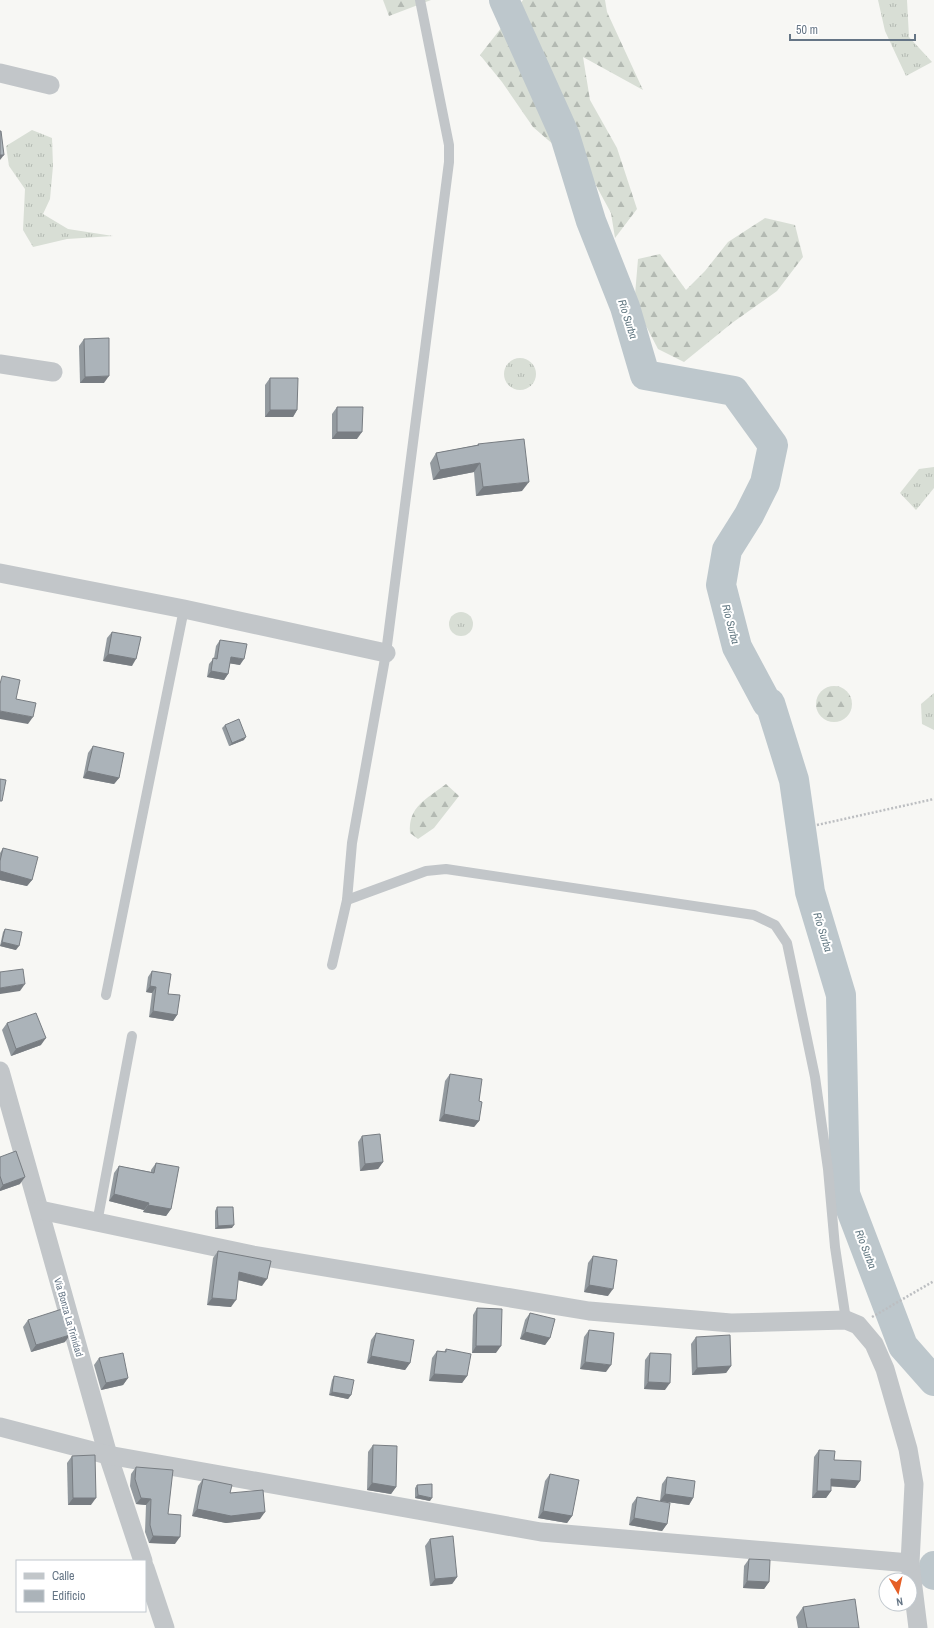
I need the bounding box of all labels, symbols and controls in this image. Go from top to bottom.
scale bar [790,16,915,42]
text: 50 m [796,22,818,38]
water label: Río Surba [615,298,641,340]
water label: Río Surba [719,603,743,645]
water label: Río Surba [810,911,836,953]
water label: Río Surba [852,1228,880,1270]
street label: Vía Bonza La Trinidad [51,1276,86,1358]
legend [16,1560,146,1612]
text: Calle [52,1568,74,1584]
north arrow [878,1572,918,1612]
text: Edificio [52,1588,85,1604]
text: N [895,1594,904,1609]

